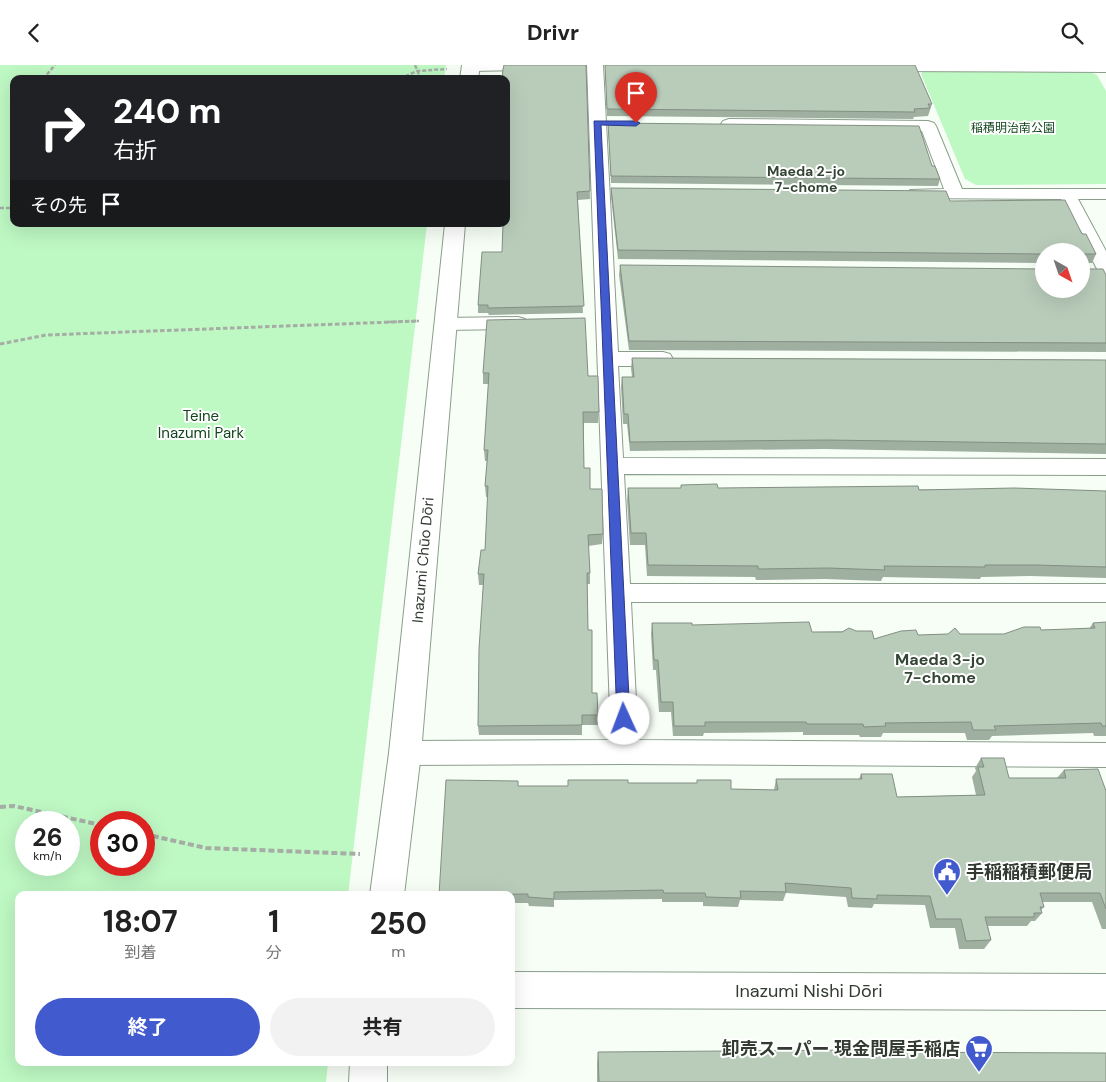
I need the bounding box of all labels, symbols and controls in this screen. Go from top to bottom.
text: Drivr [527,18,579,47]
icon: back [20,19,48,47]
icon: search [1058,19,1086,47]
pin [615,72,657,123]
icon: arrive [622,79,650,107]
text: 240 m [113,88,222,134]
icon: right [30,95,95,160]
park label: 稲積明治南公園 [971,120,1055,136]
text: 右折 [113,136,157,165]
district label: Maeda 2-jo 7-chome [767,162,845,196]
icon: arrive [97,190,125,218]
text: その先 [30,193,87,218]
north arrow [1035,243,1090,297]
map controls [1035,243,1090,298]
park label: Teine Inazumi Park [158,406,245,443]
street label: Inazumi Chūo Dōri [408,496,438,624]
district label: Maeda 3-jo 7-chome [895,649,985,688]
position arrow [597,692,649,744]
speed limit sign: 30 [90,811,155,876]
text: 26 [32,821,63,854]
text: km/h [33,848,62,864]
public building icon: 手稲稲積郵便局 [932,857,962,896]
place label: 手稲稲積郵便局 [966,860,1092,884]
text: 18:07 [103,902,178,941]
text: 1 [268,902,279,941]
text: 250 [370,904,427,943]
text: m [391,941,405,962]
text: 到着 [124,942,156,963]
text: 分 [266,942,282,963]
street label: Inazumi Nishi Dōri [735,979,883,1003]
button: 終了 [35,998,260,1056]
button: 共有 [270,998,495,1056]
supermarket icon: 卸売スーパー 現金問屋手稲店 [964,1034,994,1073]
place label: 卸売スーパー 現金問屋手稲店 [722,1037,960,1061]

